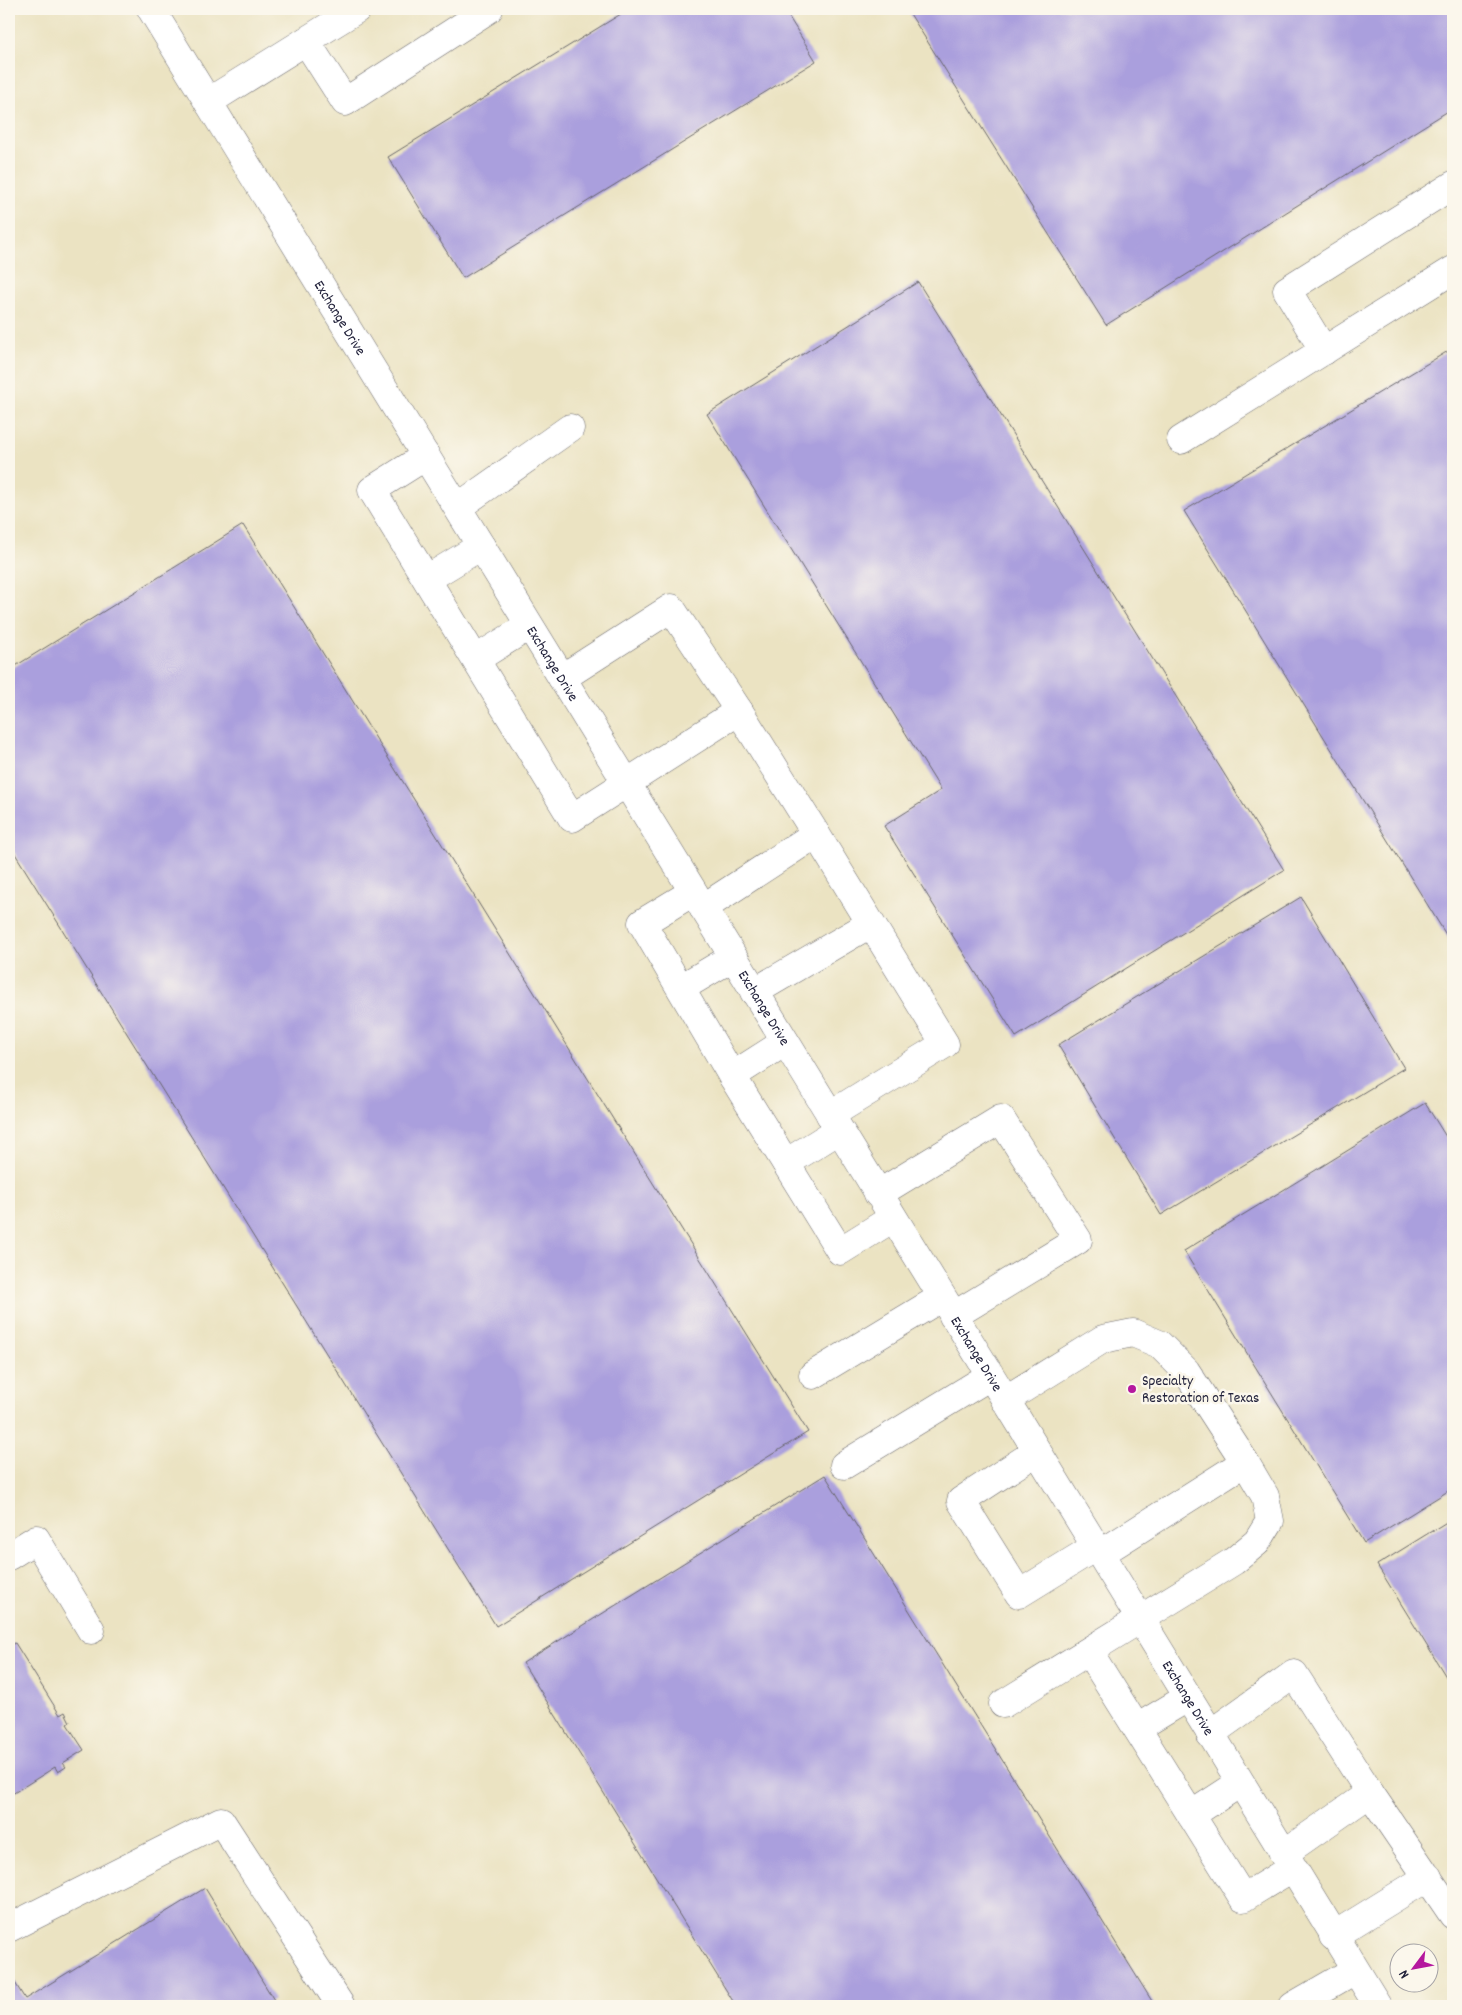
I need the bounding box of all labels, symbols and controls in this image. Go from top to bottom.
street label: Exchange Drive [307,277,371,361]
street label: Exchange Drive [520,622,583,707]
street label: Exchange Drive [731,967,795,1051]
street label: Exchange Drive [944,1313,1007,1397]
place label: Specialty Restoration of Texas [1142,1371,1259,1410]
marker: Specialty Restoration of Texas [1126,1383,1138,1395]
street label: Exchange Drive [1155,1657,1219,1741]
north arrow [1390,1942,1440,1992]
text: N [1394,1966,1415,1982]

